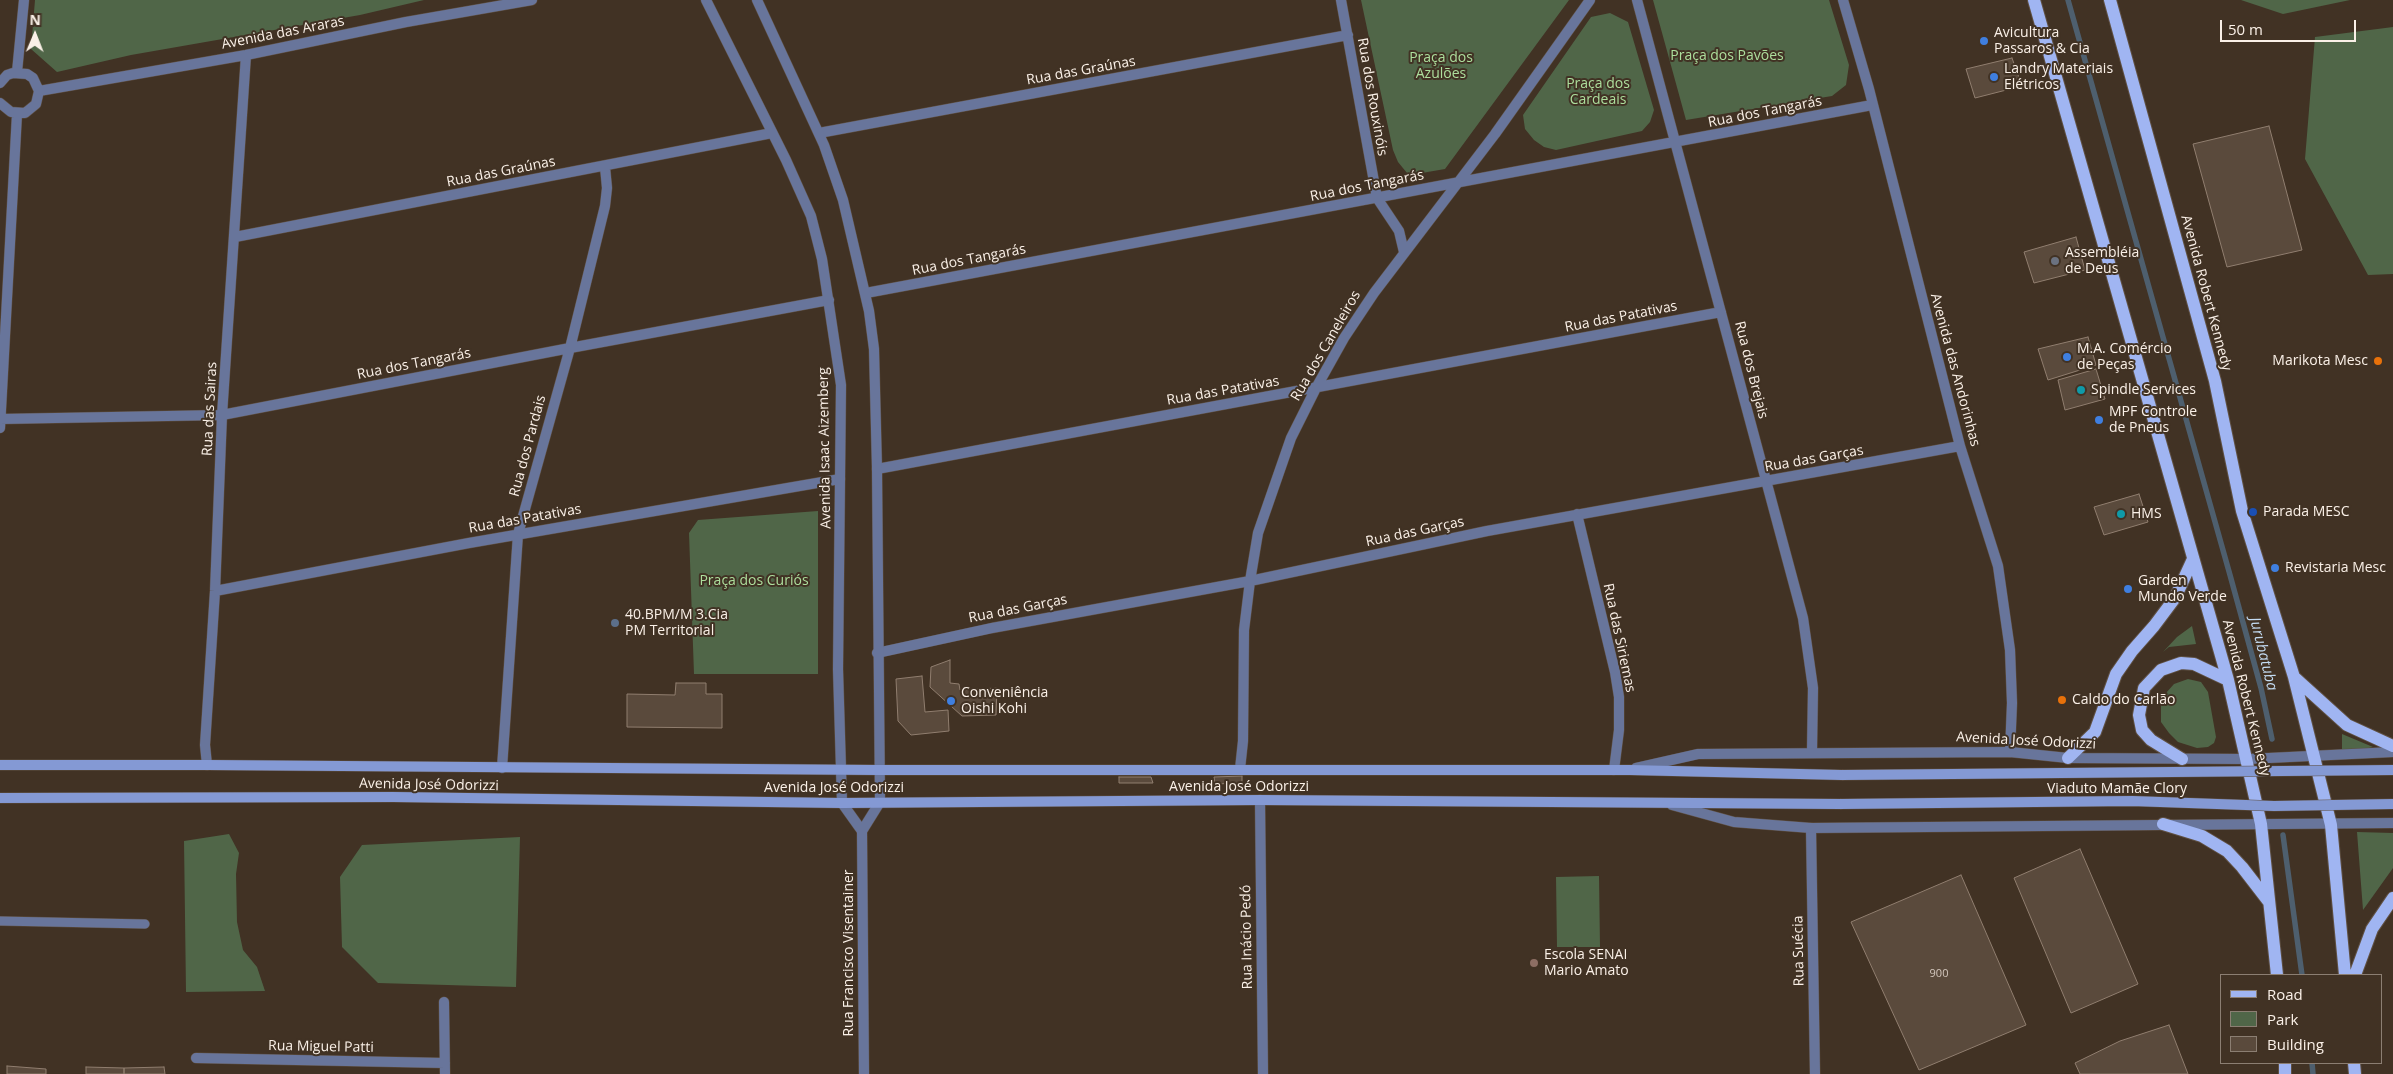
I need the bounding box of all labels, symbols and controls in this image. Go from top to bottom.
north arrow [10,10,60,60]
text: N [29,10,41,29]
scale bar [2223,10,2359,42]
street label: Avenida das Araras [220,13,346,53]
text: 50 m [2228,19,2263,39]
place label: Avicultura Passaros & Cia [1994,25,2090,58]
marker: Avicultura Passaros & Cia [1978,35,1990,47]
street label: Rua dos Rouxinóis [1353,37,1391,157]
park label: Praça dos Pavões [1670,48,1784,64]
park label: Praça dos Azulões [1409,50,1473,82]
street label: Rua das Graúnas [1025,53,1137,89]
place label: Landry Materiais Elétricos [2004,61,2113,94]
marker: Landry Materiais Elétricos [1988,71,2000,83]
park label: Praça dos Cardeais [1566,76,1630,108]
street label: Rua dos Tangarás [1707,93,1823,131]
street label: Rua das Graúnas [445,153,557,191]
street label: Rua dos Tangarás [1309,167,1425,205]
street label: Avenida Robert Kennedy [2177,213,2235,373]
street label: Rua dos Tangarás [911,241,1027,279]
place label: Assembléia de Deus [2065,245,2139,278]
marker: Assembléia de Deus [2049,255,2061,267]
street label: Rua dos Caneleiros [1288,288,1364,404]
street label: Avenida das Andorinhas [1926,292,1984,448]
street label: Rua das Patativas [1563,298,1679,336]
street label: Rua dos Brejais [1731,319,1771,421]
place label: M.A. Comércio de Peças [2077,341,2172,374]
street label: Rua dos Tangarás [356,345,472,383]
marker: M.A. Comércio de Peças [2061,351,2073,363]
place label: Marikota Mesc [2272,353,2368,369]
marker: Marikota Mesc [2372,355,2384,367]
street label: Rua das Sairas [199,361,221,457]
street label: Avenida Isaac Aizemberg [815,367,835,529]
street label: Rua das Patativas [1165,373,1281,409]
place label: Spindle Services [2091,382,2196,398]
marker: Spindle Services [2075,384,2087,396]
street label: Rua dos Pardais [506,393,550,499]
place label: MPF Controle de Pneus [2109,404,2197,437]
marker: MPF Controle de Pneus [2093,414,2105,426]
street label: Rua das Garças [1763,442,1865,476]
street label: Rua das Patativas [467,501,583,537]
place label: Parada MESC [2263,504,2350,520]
place label: HMS [2131,506,2162,522]
marker: Parada MESC [2247,506,2259,518]
marker: HMS [2115,508,2127,520]
street label: Rua das Garças [1364,513,1466,551]
place label: Revistaria Mesc [2285,560,2386,576]
marker: Revistaria Mesc [2269,562,2281,574]
park label: Praça dos Curiós [699,573,809,589]
place label: Garden Mundo Verde [2138,573,2227,606]
street label: Rua das Siriemas [1599,582,1639,694]
marker: Garden Mundo Verde [2122,583,2134,595]
street label: Rua das Garças [967,591,1069,627]
place label: 40.BPM/M 3.Cia PM Territorial [625,607,728,640]
water label: Jurubatuba [2245,615,2281,693]
marker: 40.BPM/M 3.Cia PM Territorial [609,617,621,629]
street label: Avenida Robert Kennedy [2218,618,2274,778]
place label: Conveniência Oishi Kohi [961,685,1048,718]
place label: Caldo do Carlão [2072,692,2175,708]
marker: Caldo do Carlão [2056,694,2068,706]
marker: Conveniência Oishi Kohi [945,695,957,707]
street label: Avenida José Odorizzi [1956,729,2096,753]
street label: Avenida José Odorizzi [359,775,499,795]
street label: Avenida José Odorizzi [1169,779,1309,795]
street label: Avenida José Odorizzi [764,780,904,796]
street label: Viaduto Mamãe Clory [2047,781,2187,797]
street label: Rua Francisco Visentainer [841,869,857,1037]
street label: Rua Inácio Pedó [1238,885,1256,989]
street label: Rua Suécia [1790,915,1808,987]
place label: Escola SENAI Mario Amato [1544,947,1629,980]
marker: Escola SENAI Mario Amato [1528,957,1540,969]
house number: 900 [1930,967,1948,981]
legend [2220,974,2383,1064]
text: Road [2267,984,2303,1004]
text: Park [2267,1009,2298,1029]
text: Building [2267,1034,2324,1054]
street label: Rua Miguel Patti [268,1038,374,1056]

